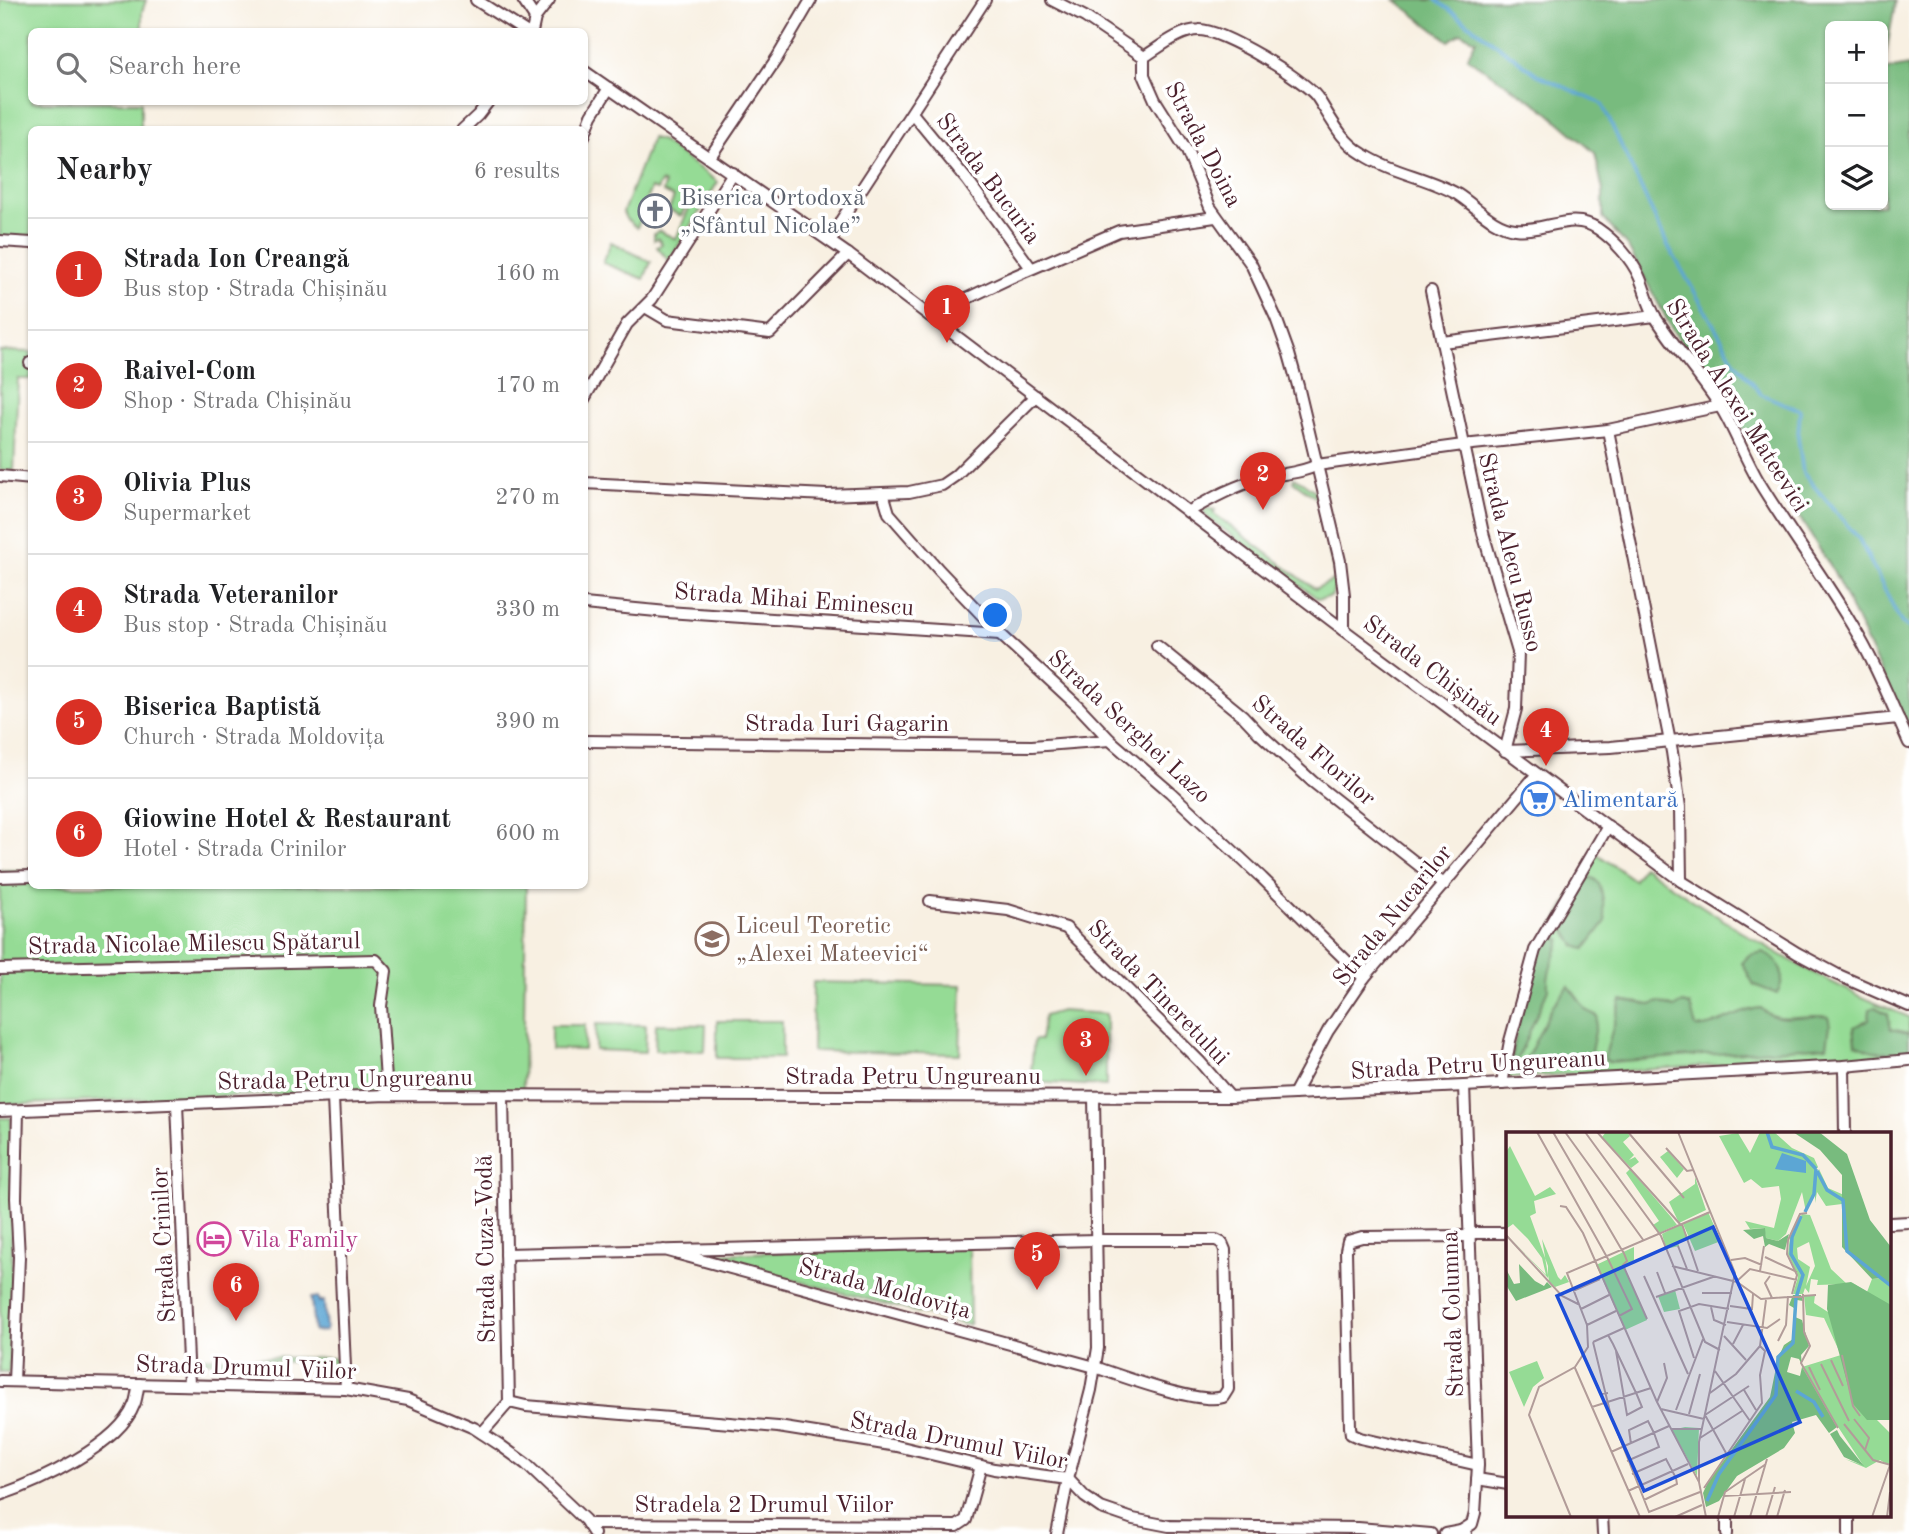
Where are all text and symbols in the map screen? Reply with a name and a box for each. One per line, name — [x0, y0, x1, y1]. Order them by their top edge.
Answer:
map controls — [1825, 21, 1888, 210]
button: + — [1825, 21, 1888, 84]
search box — [28, 28, 588, 105]
icon: search — [52, 48, 90, 86]
text: Search here — [108, 54, 241, 80]
street label: Strada Doina — [1159, 78, 1245, 212]
button: − — [1825, 84, 1888, 147]
street label: Strada Bucuria — [931, 109, 1044, 249]
button: layers — [1825, 147, 1888, 210]
text: Nearby — [56, 156, 153, 186]
text: 6 results — [474, 160, 560, 183]
place label: Biserica Ortodoxă „Sfântul Nicolae” — [680, 187, 865, 239]
church icon: Biserica Ortodoxă „Sfântul Nicolae” — [636, 192, 674, 230]
text: Strada Ion Creangă — [123, 247, 350, 273]
text: 1 — [72, 262, 86, 285]
text: 160 m — [495, 262, 560, 285]
text: Bus stop · Strada Chișinău — [123, 278, 388, 301]
pin: 1 — [924, 285, 970, 343]
street label: Strada Alexei Mateevici — [1661, 295, 1812, 517]
text: Raivel-Com — [123, 359, 256, 385]
text: 2 — [72, 374, 86, 397]
text: 170 m — [495, 374, 560, 397]
text: Shop · Strada Chișinău — [123, 390, 352, 413]
street label: Strada Alecu Russo — [1473, 450, 1545, 655]
pin: 2 — [1240, 452, 1286, 510]
text: Olivia Plus — [123, 471, 251, 497]
text: 3 — [72, 486, 86, 509]
text: 270 m — [495, 486, 560, 509]
text: Supermarket — [123, 502, 251, 525]
street label: Strada Mihai Eminescu — [673, 581, 915, 621]
text: Strada Veteranilor — [123, 583, 338, 609]
text: 4 — [72, 598, 86, 621]
text: 330 m — [495, 598, 560, 621]
your location — [978, 598, 1012, 632]
street label: Strada Chișinău — [1358, 612, 1506, 731]
text: Bus stop · Strada Chișinău — [123, 614, 388, 637]
street label: Strada Serghei Lazo — [1043, 646, 1215, 809]
street label: Strada Florilor — [1246, 692, 1379, 812]
text: Biserica Baptistă — [123, 695, 321, 721]
pin: 4 — [1523, 708, 1569, 766]
text: 5 — [72, 710, 86, 733]
text: 390 m — [495, 710, 560, 733]
street label: Strada Iuri Gagarin — [745, 713, 949, 737]
text: Church · Strada Moldovița — [123, 726, 385, 749]
supermarket icon: Alimentară — [1519, 780, 1557, 818]
place label: Alimentară — [1562, 789, 1678, 813]
text: Giowine Hotel & Restaurant — [123, 807, 451, 833]
text: 6 — [72, 822, 86, 845]
text: 600 m — [495, 822, 560, 845]
text: Hotel · Strada Crinilor — [123, 838, 346, 861]
street label: Strada Nucarilor — [1329, 841, 1458, 992]
place label: Liceul Teoretic „Alexei Mateevici“ — [736, 915, 929, 967]
street label: Strada Tineretului — [1082, 916, 1233, 1071]
school or university icon: Liceul Teoretic „Alexei Mateevici“ — [693, 920, 731, 958]
street label: Strada Nicolae Milescu Spătarul — [28, 930, 361, 960]
pin: 3 — [1063, 1018, 1109, 1076]
street label: Strada Petru Ungureanu — [1350, 1047, 1607, 1085]
street label: Strada Petru Ungureanu — [785, 1066, 1041, 1090]
street label: Strada Petru Ungureanu — [217, 1067, 473, 1095]
inset map — [1506, 1132, 1892, 1516]
street label: Strada Cuza-Vodă — [473, 1154, 501, 1344]
street label: Strada Crinilor — [149, 1166, 181, 1323]
hotel icon: Vila Family — [195, 1220, 233, 1258]
place label: Vila Family — [238, 1229, 359, 1253]
street label: Strada Columna — [1439, 1230, 1469, 1398]
pin: 5 — [1014, 1232, 1060, 1290]
street label: Strada Moldovița — [796, 1255, 973, 1325]
pin: 6 — [213, 1263, 259, 1321]
street label: Strada Drumul Viilor — [135, 1353, 357, 1385]
street label: Strada Drumul Viilor — [848, 1409, 1070, 1475]
street label: Stradela 2 Drumul Viilor — [634, 1494, 894, 1518]

